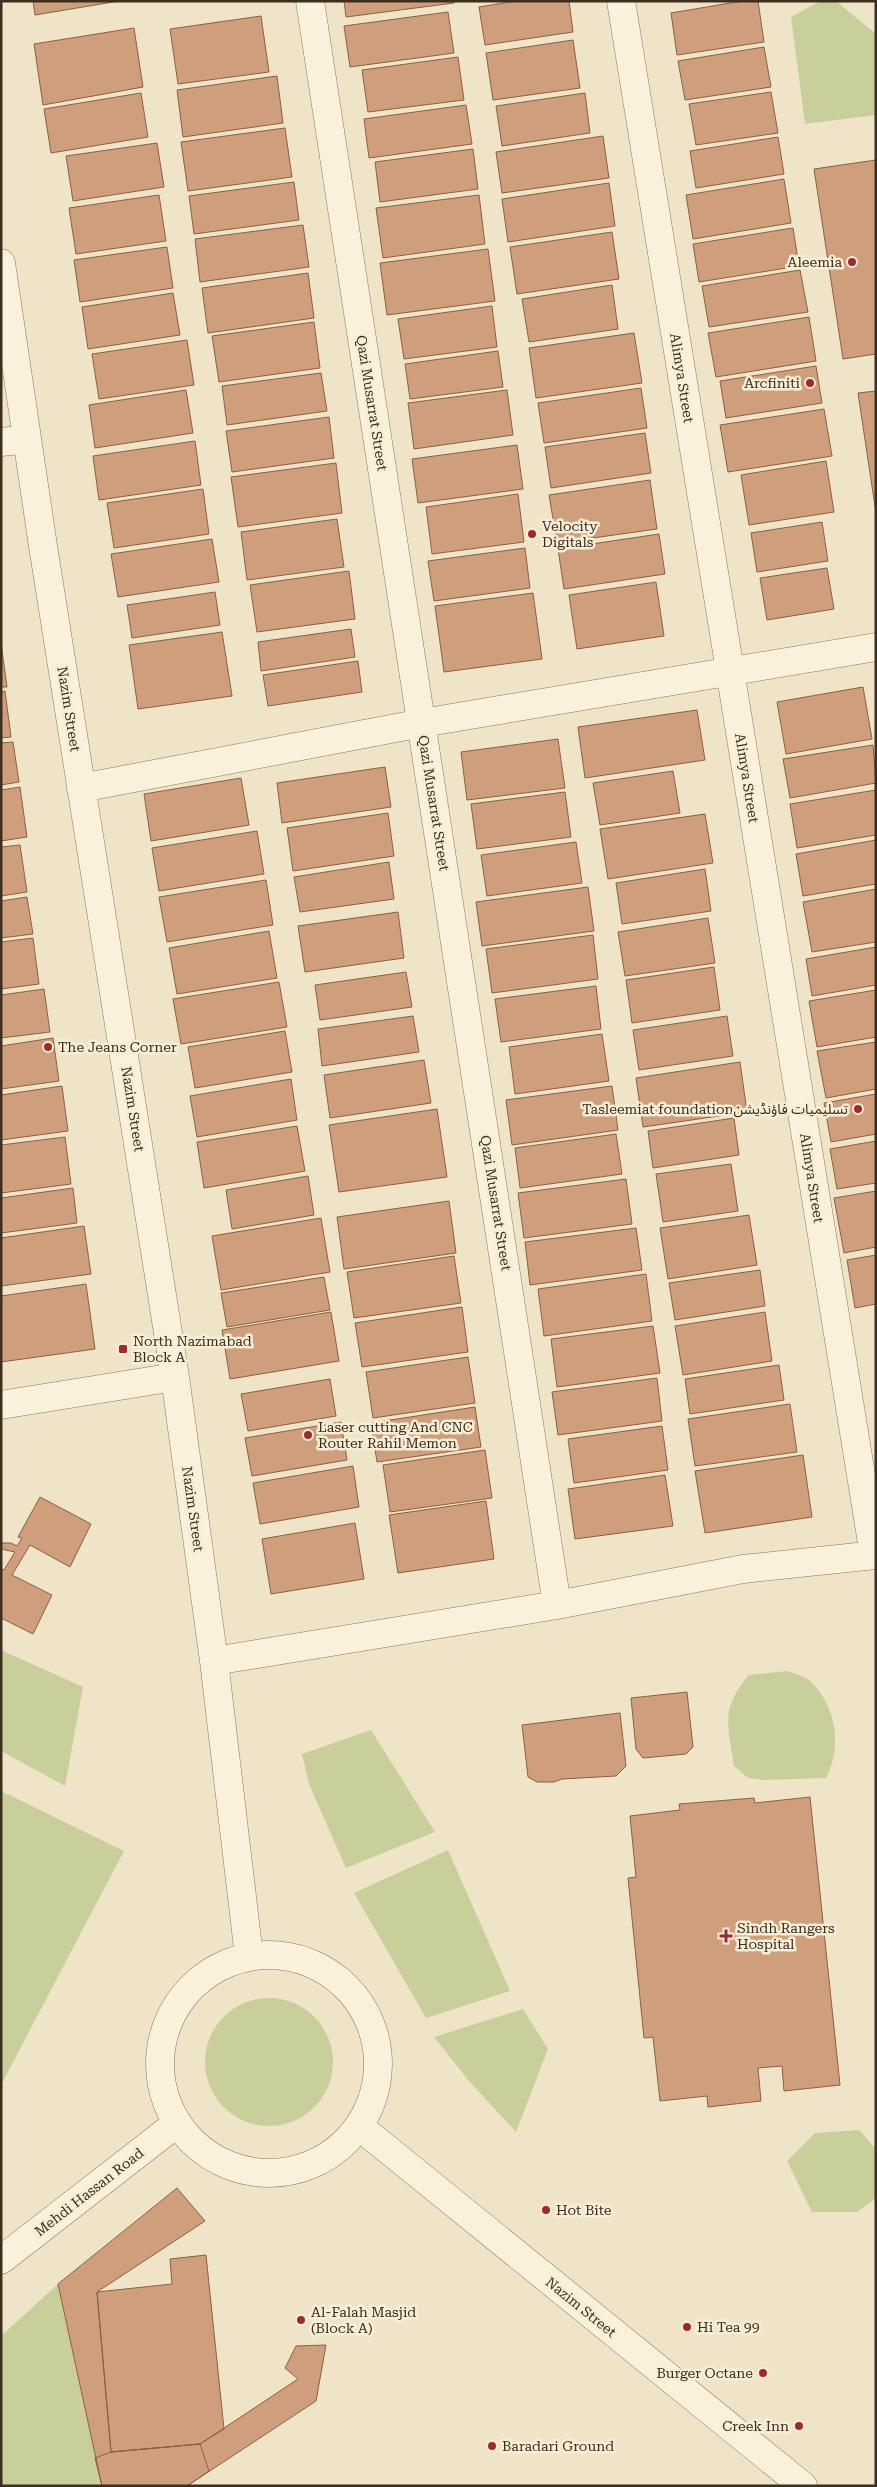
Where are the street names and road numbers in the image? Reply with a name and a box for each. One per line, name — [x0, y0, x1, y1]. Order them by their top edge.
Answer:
street label: Alimya Street — [667, 332, 697, 424]
street label: Qazi Musarrat Street — [353, 334, 391, 472]
street label: Nazim Street — [54, 665, 84, 753]
street label: Alimya Street — [732, 732, 762, 824]
street label: Qazi Musarrat Street — [415, 734, 453, 872]
street label: Nazim Street — [118, 1065, 148, 1153]
street label: Alimya Street — [797, 1132, 827, 1224]
street label: Qazi Musarrat Street — [477, 1134, 515, 1272]
street label: Nazim Street — [179, 1465, 207, 1553]
street label: Mehdi Hassan Road — [31, 2145, 147, 2239]
street label: Nazim Street — [543, 2274, 619, 2340]

